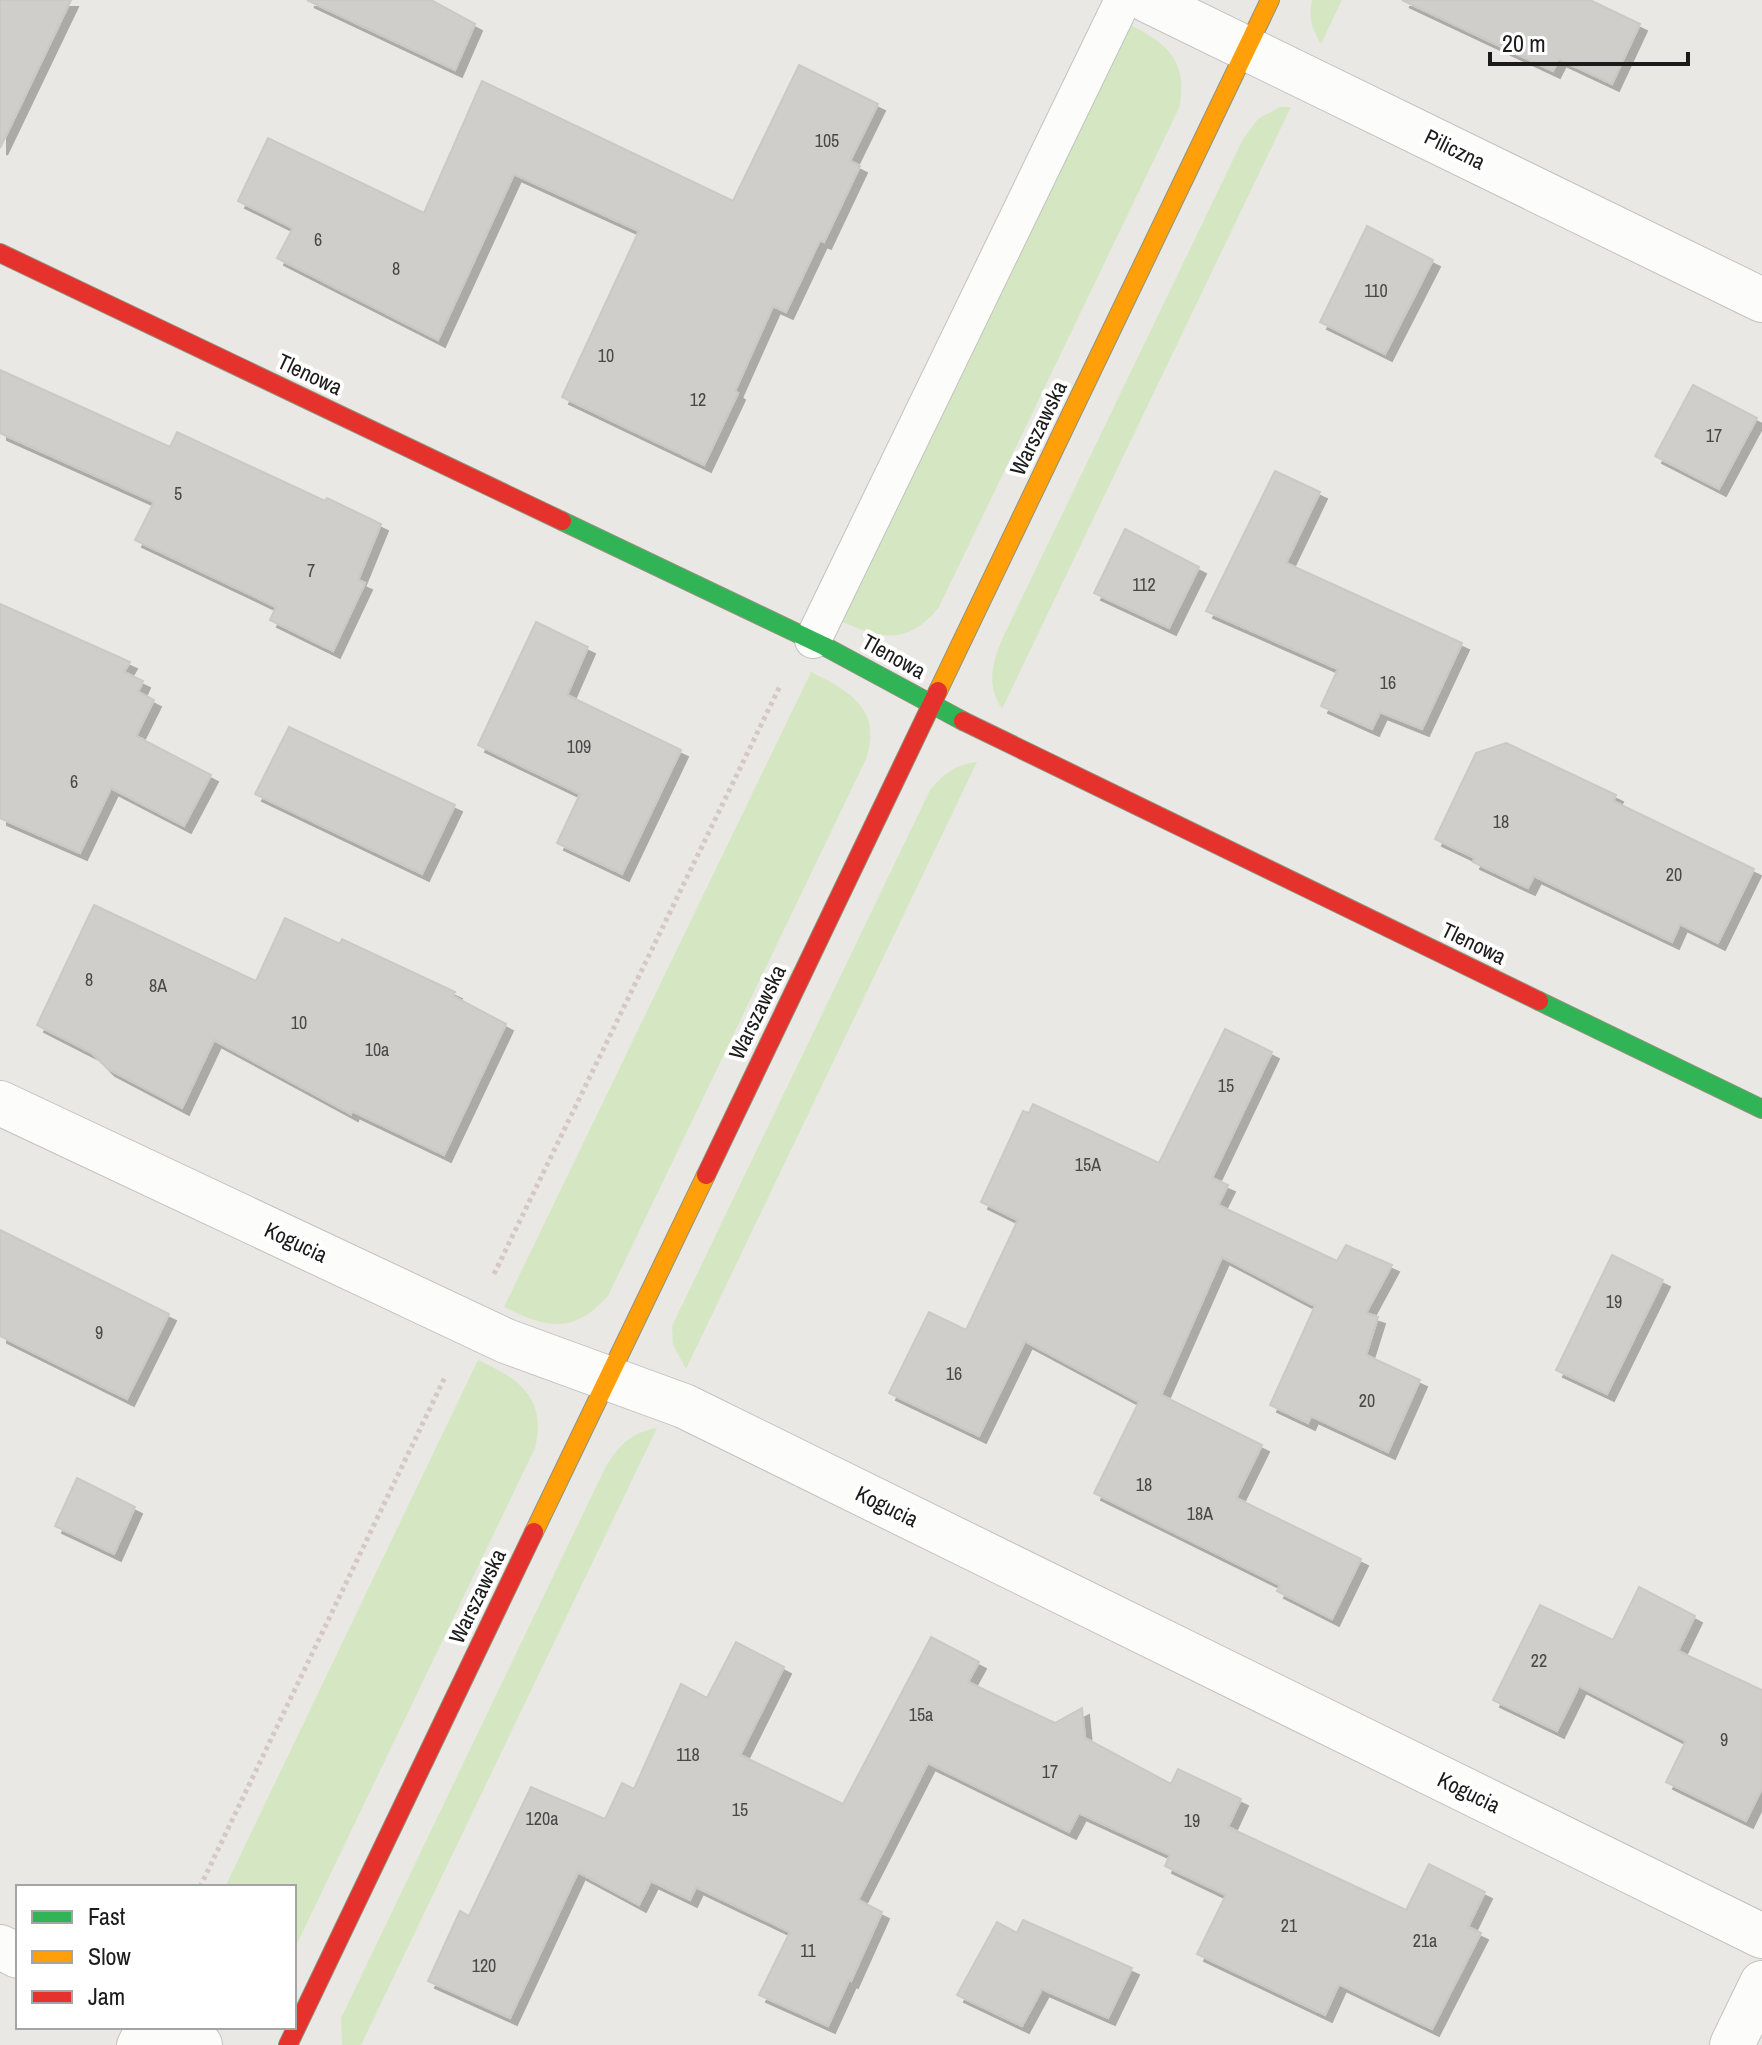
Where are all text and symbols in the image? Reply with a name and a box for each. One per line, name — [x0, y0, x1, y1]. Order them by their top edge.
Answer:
scale bar — [1490, 16, 1688, 66]
text: 20 m — [1502, 27, 1546, 59]
street label: Piliczna — [1420, 121, 1490, 177]
house number: 105 — [815, 128, 839, 153]
house number: 6 — [314, 227, 322, 252]
house number: 8 — [392, 256, 400, 281]
house number: 110 — [1364, 278, 1388, 303]
house number: 10 — [598, 343, 614, 368]
street label: Tlenowa — [273, 346, 347, 402]
street label: Warszawska — [1002, 376, 1074, 480]
house number: 12 — [690, 387, 706, 412]
house number: 17 — [1706, 423, 1722, 448]
house number: 5 — [174, 481, 182, 506]
house number: 7 — [307, 558, 315, 583]
house number: 112 — [1132, 572, 1156, 597]
street label: Tlenowa — [857, 626, 931, 686]
house number: 16 — [1380, 670, 1396, 695]
house number: 109 — [567, 734, 591, 759]
house number: 6 — [70, 769, 78, 794]
house number: 18 — [1493, 809, 1509, 834]
house number: 20 — [1666, 862, 1682, 887]
street label: Tlenowa — [1437, 915, 1511, 971]
street label: Warszawska — [721, 960, 793, 1064]
house number: 8 — [85, 967, 93, 992]
house number: 8A — [149, 973, 167, 998]
house number: 10 — [291, 1010, 307, 1035]
house number: 10a — [365, 1037, 389, 1062]
house number: 15 — [1218, 1073, 1234, 1098]
house number: 15A — [1075, 1152, 1101, 1177]
street label: Kogucia — [260, 1214, 332, 1270]
house number: 19 — [1606, 1289, 1622, 1314]
house number: 9 — [95, 1320, 103, 1345]
house number: 16 — [946, 1361, 962, 1386]
house number: 20 — [1359, 1388, 1375, 1413]
house number: 18 — [1136, 1472, 1152, 1497]
street label: Kogucia — [851, 1478, 923, 1534]
house number: 18A — [1187, 1501, 1213, 1526]
street label: Warszawska — [441, 1544, 513, 1648]
house number: 22 — [1531, 1648, 1547, 1673]
house number: 15a — [909, 1702, 933, 1727]
house number: 9 — [1720, 1727, 1728, 1752]
house number: 118 — [676, 1742, 700, 1767]
house number: 17 — [1042, 1759, 1058, 1784]
street label: Kogucia — [1433, 1764, 1505, 1820]
house number: 15 — [732, 1797, 748, 1822]
house number: 120a — [526, 1806, 558, 1831]
house number: 19 — [1184, 1808, 1200, 1833]
legend — [16, 1885, 296, 2029]
text: Fast — [88, 1900, 126, 1932]
house number: 21 — [1281, 1913, 1298, 1938]
house number: 21a — [1413, 1928, 1437, 1953]
house number: 11 — [800, 1938, 816, 1963]
text: Slow — [88, 1940, 131, 1972]
house number: 120 — [472, 1953, 496, 1978]
text: Jam — [88, 1980, 125, 2012]

